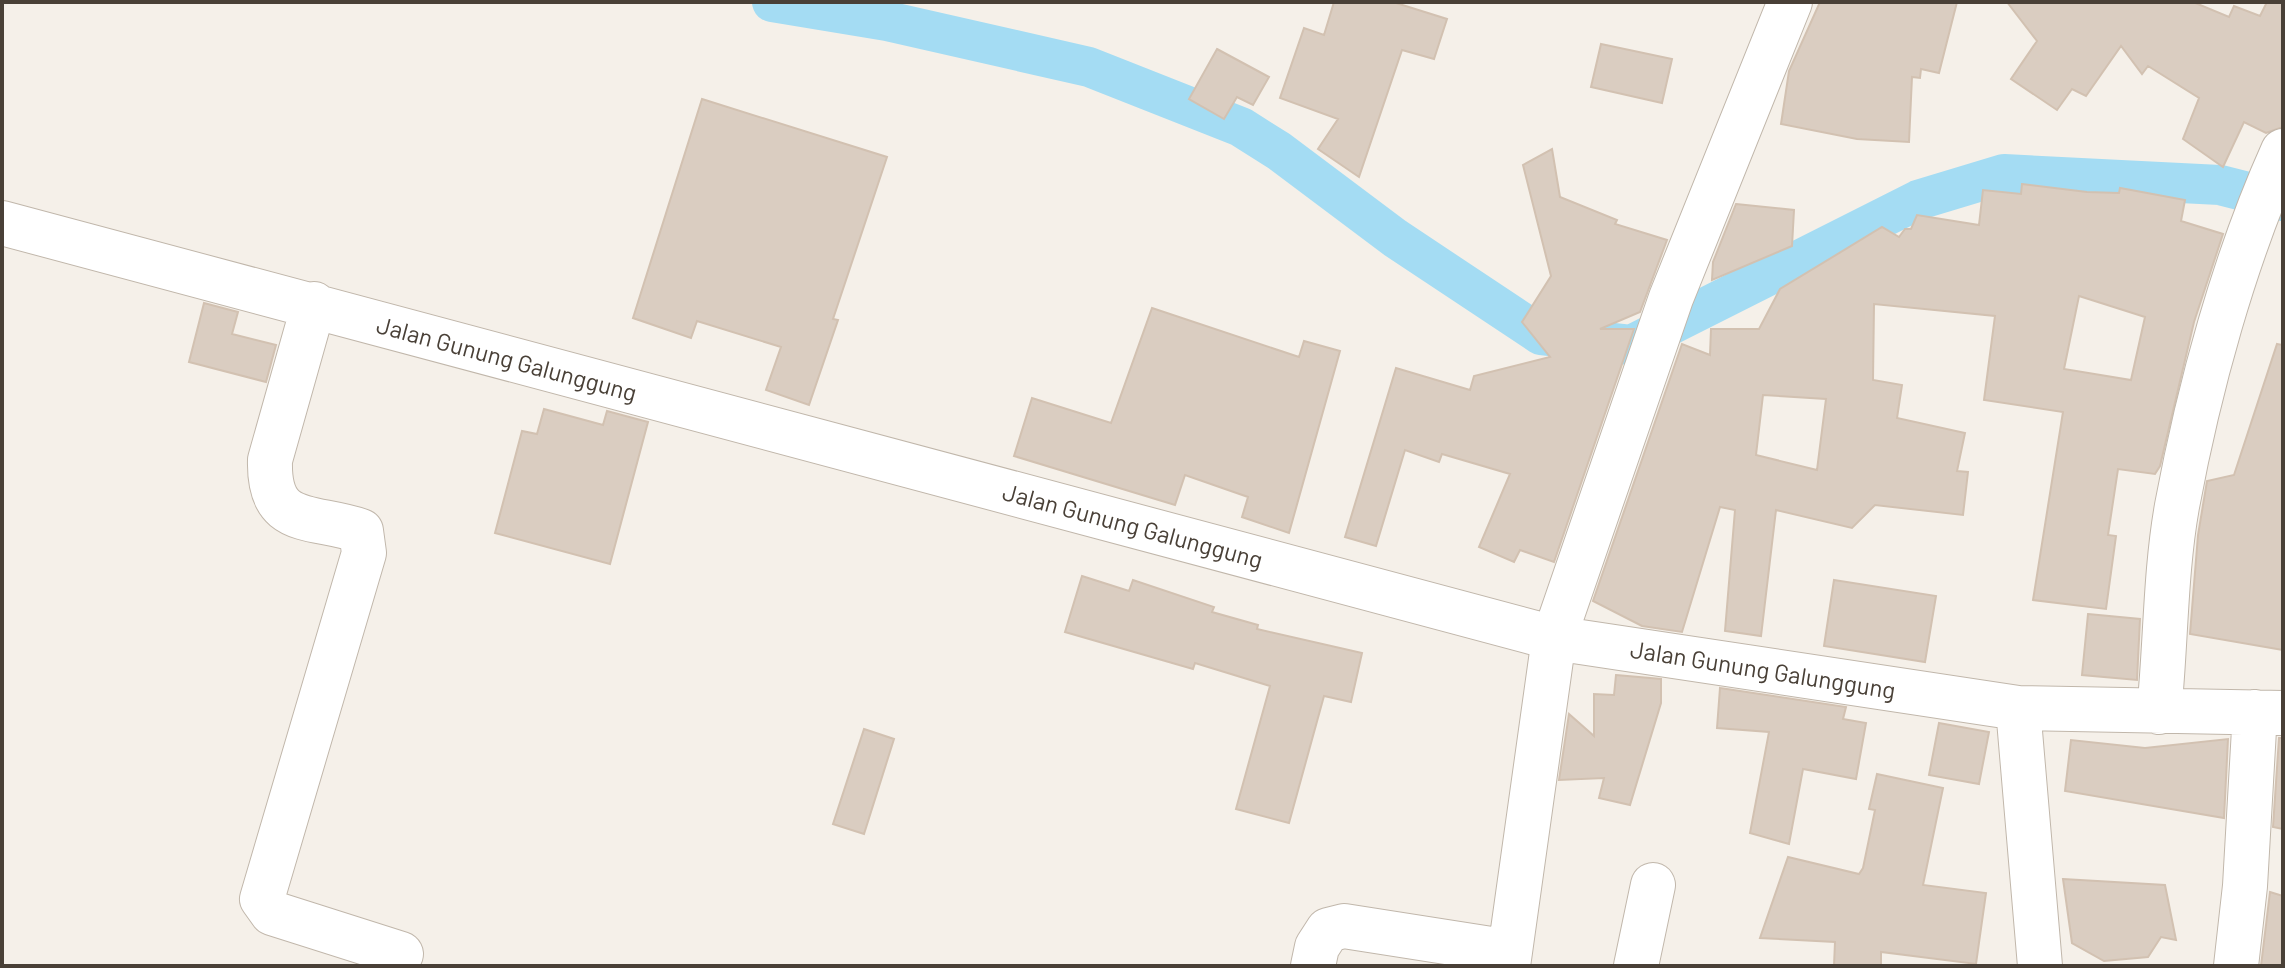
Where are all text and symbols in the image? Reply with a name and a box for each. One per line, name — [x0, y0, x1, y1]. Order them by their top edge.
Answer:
street label: Jalan Gunung Galunggung — [374, 309, 640, 407]
street label: Jalan Gunung Galunggung — [1000, 476, 1266, 574]
street label: Jalan Gunung Galunggung — [1628, 634, 1898, 704]

